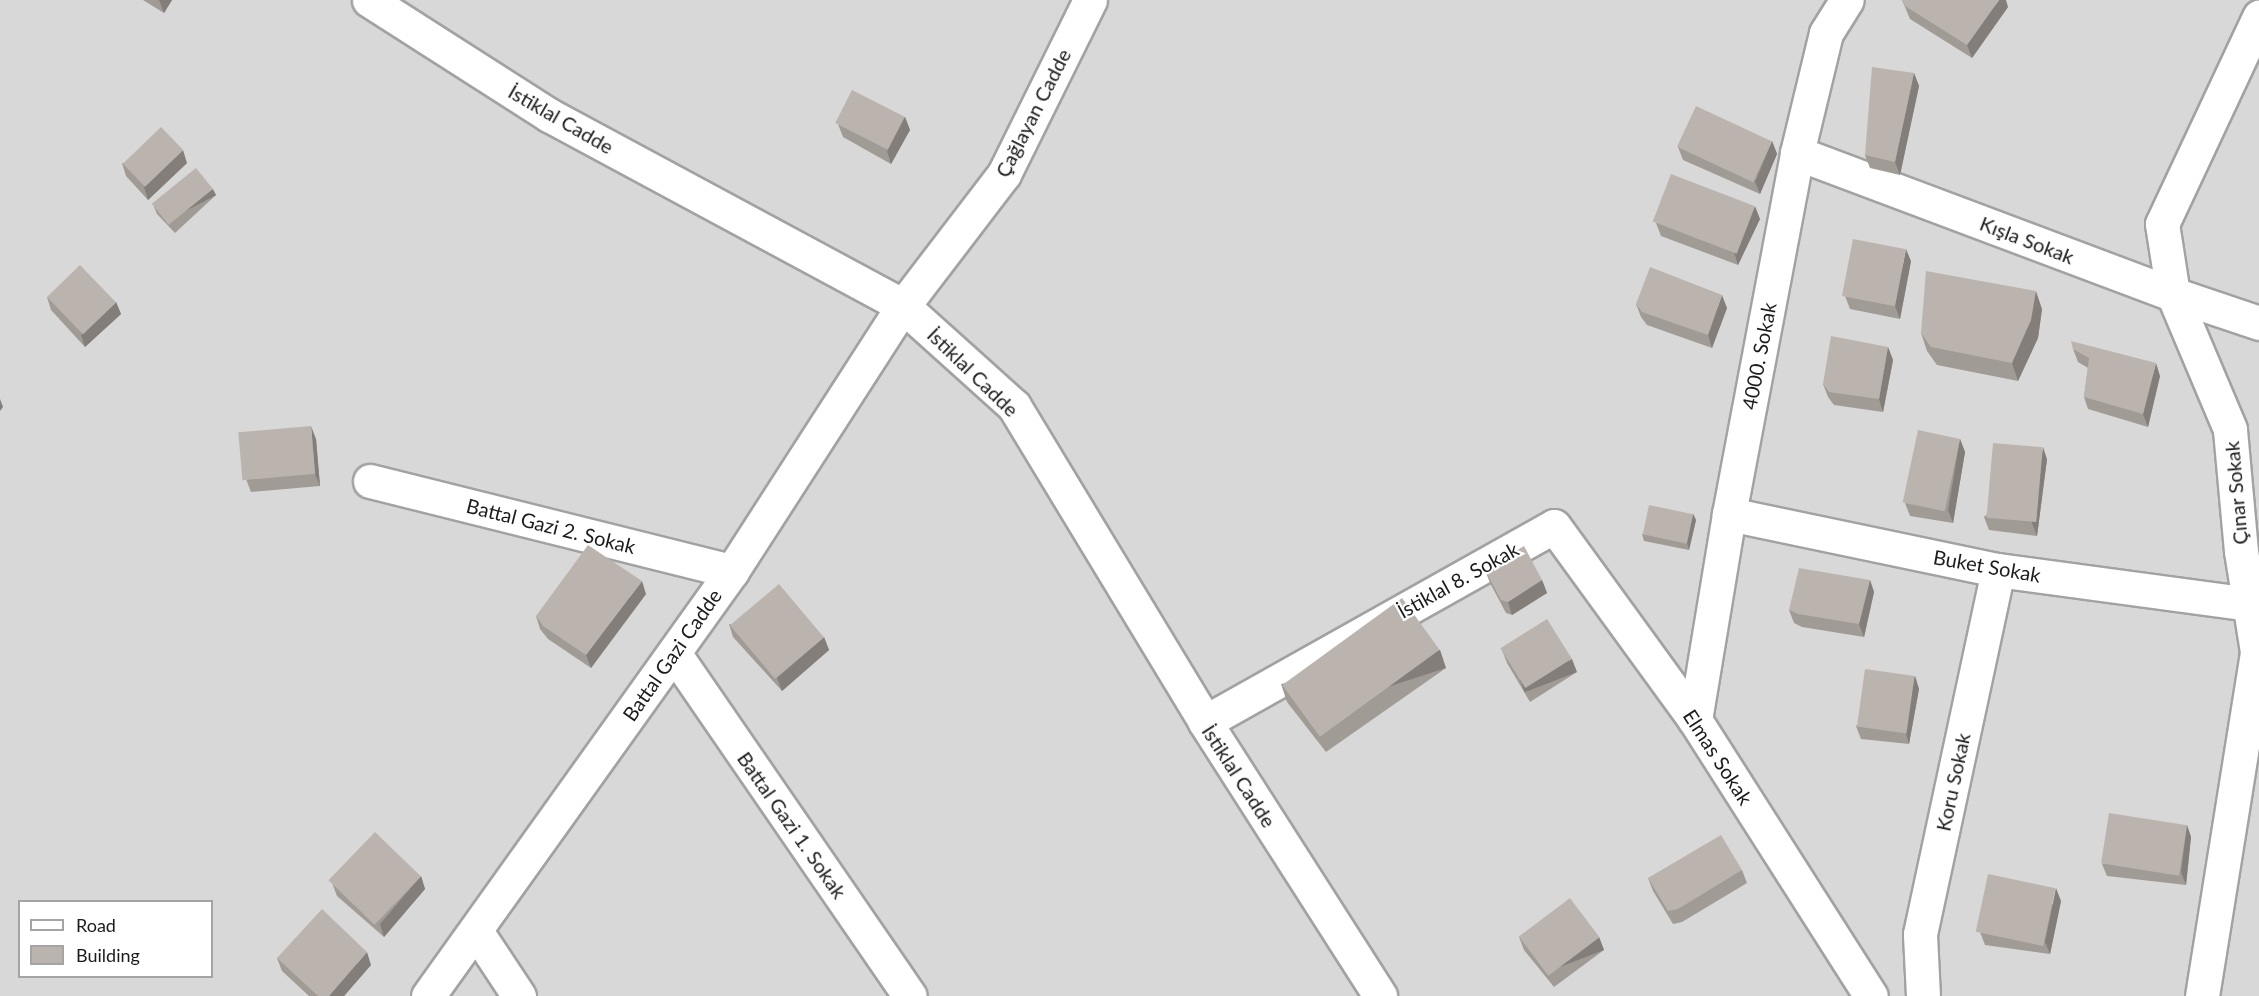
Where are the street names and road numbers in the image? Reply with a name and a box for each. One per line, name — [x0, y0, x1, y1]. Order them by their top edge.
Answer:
street label: Çağlayan Cadde — [990, 45, 1076, 181]
street label: İstiklal Cadde — [504, 79, 618, 159]
street label: Kışla Sokak — [1977, 211, 2077, 269]
street label: 4000. Sokak — [1737, 300, 1781, 412]
street label: İstiklal Cadde — [923, 323, 1023, 421]
street label: Çınar Sokak — [2220, 440, 2252, 546]
street label: Battal Gazi 2. Sokak — [464, 493, 638, 559]
street label: İstiklal 8. Sokak — [1393, 537, 1523, 623]
street label: Buket Sokak — [1931, 545, 2043, 587]
street label: Battal Gazi Cadde — [618, 584, 726, 726]
street label: Elmas Sokak — [1678, 705, 1758, 809]
street label: İstiklal Cadde — [1197, 720, 1281, 832]
street label: Koru Sokak — [1931, 731, 1975, 833]
street label: Battal Gazi 1. Sokak — [732, 747, 852, 903]

